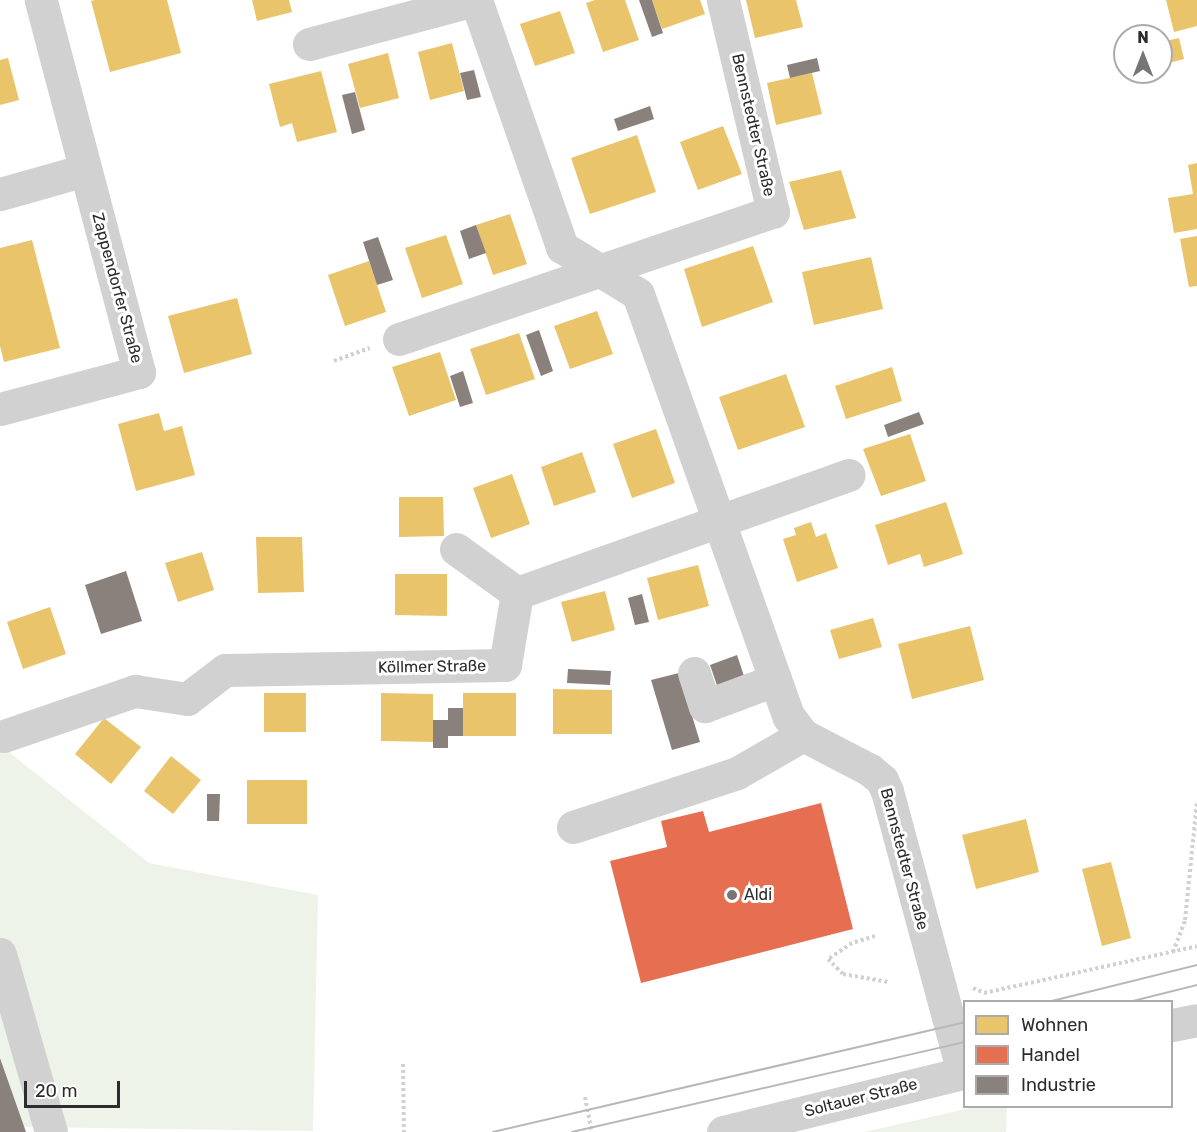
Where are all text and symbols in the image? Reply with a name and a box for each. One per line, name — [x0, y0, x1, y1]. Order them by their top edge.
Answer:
north arrow — [1113, 24, 1173, 84]
text: N — [1137, 28, 1149, 47]
street label: Bennstedter Straße — [727, 51, 779, 199]
street label: Zappendorfer Straße — [88, 211, 146, 365]
street label: Köllmer Straße — [378, 656, 486, 678]
street label: Bennstedter Straße — [876, 786, 932, 932]
place label: Aldi — [744, 885, 772, 905]
marker: Aldi — [725, 888, 739, 902]
legend — [963, 1000, 1173, 1108]
text: Wohnen — [1021, 1014, 1088, 1036]
text: Handel — [1021, 1044, 1080, 1066]
scale bar — [27, 1069, 123, 1107]
text: Industrie — [1021, 1074, 1096, 1096]
street label: Soltauer Straße — [802, 1075, 920, 1121]
text: 20 m — [35, 1080, 77, 1102]

